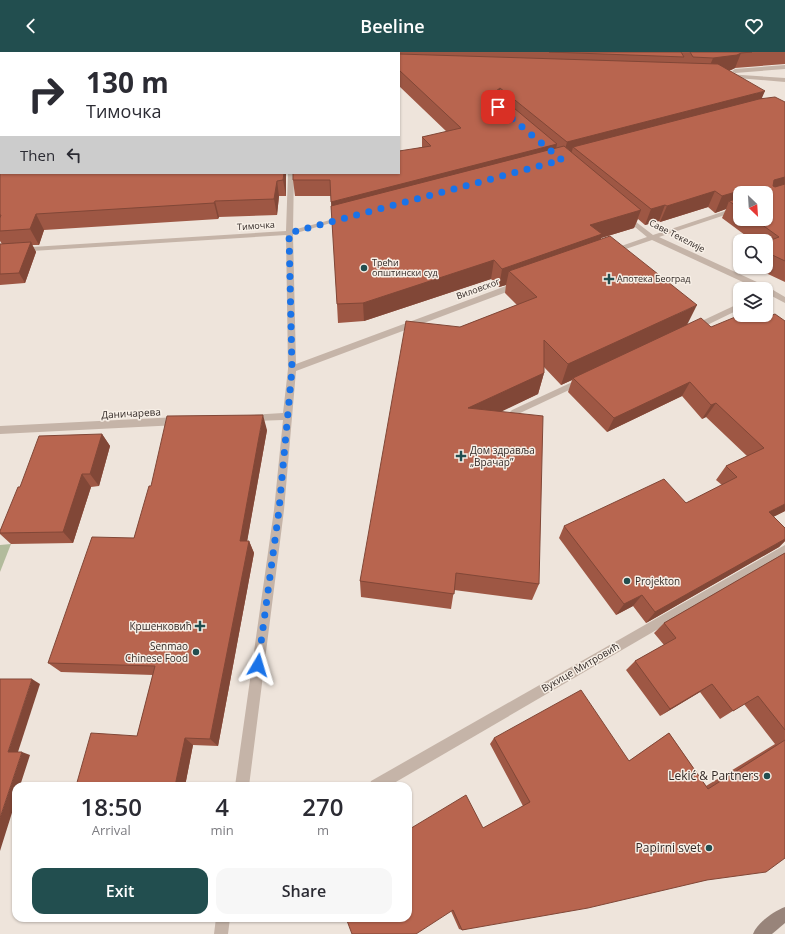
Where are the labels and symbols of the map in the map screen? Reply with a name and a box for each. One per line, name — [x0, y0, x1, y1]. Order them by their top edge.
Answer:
pin — [481, 90, 515, 124]
north arrow — [733, 186, 773, 226]
street label: Саве Текелије — [647, 216, 707, 255]
street label: Тимочка — [237, 218, 275, 233]
place label: Трећи општински суд — [372, 256, 438, 279]
marker: Трећи општински суд — [359, 263, 369, 273]
place label: Апотека Београд — [617, 272, 691, 285]
marker: Апотека Београд — [604, 274, 614, 284]
street label: Виловског — [454, 275, 502, 302]
street label: Даничарева — [101, 404, 161, 422]
place label: Дом здравља „Врачар” — [470, 443, 535, 469]
marker: Дом здравља „Врачар” — [455, 450, 467, 462]
place label: Projekton — [635, 574, 680, 588]
marker: Projekton — [622, 576, 632, 586]
place label: Кршенковић — [130, 619, 192, 633]
marker: Кршенковић — [195, 621, 205, 631]
place label: Senmao Chinese Food — [125, 639, 188, 665]
street label: Вукице Митровић — [538, 639, 622, 695]
position arrow — [237, 644, 279, 686]
marker: Senmao Chinese Food — [191, 647, 201, 657]
place label: Lekić & Partners — [668, 767, 759, 784]
marker: Lekić & Partners — [762, 771, 772, 781]
place label: Papirni svet — [636, 839, 701, 856]
marker: Papirni svet — [704, 843, 714, 853]

